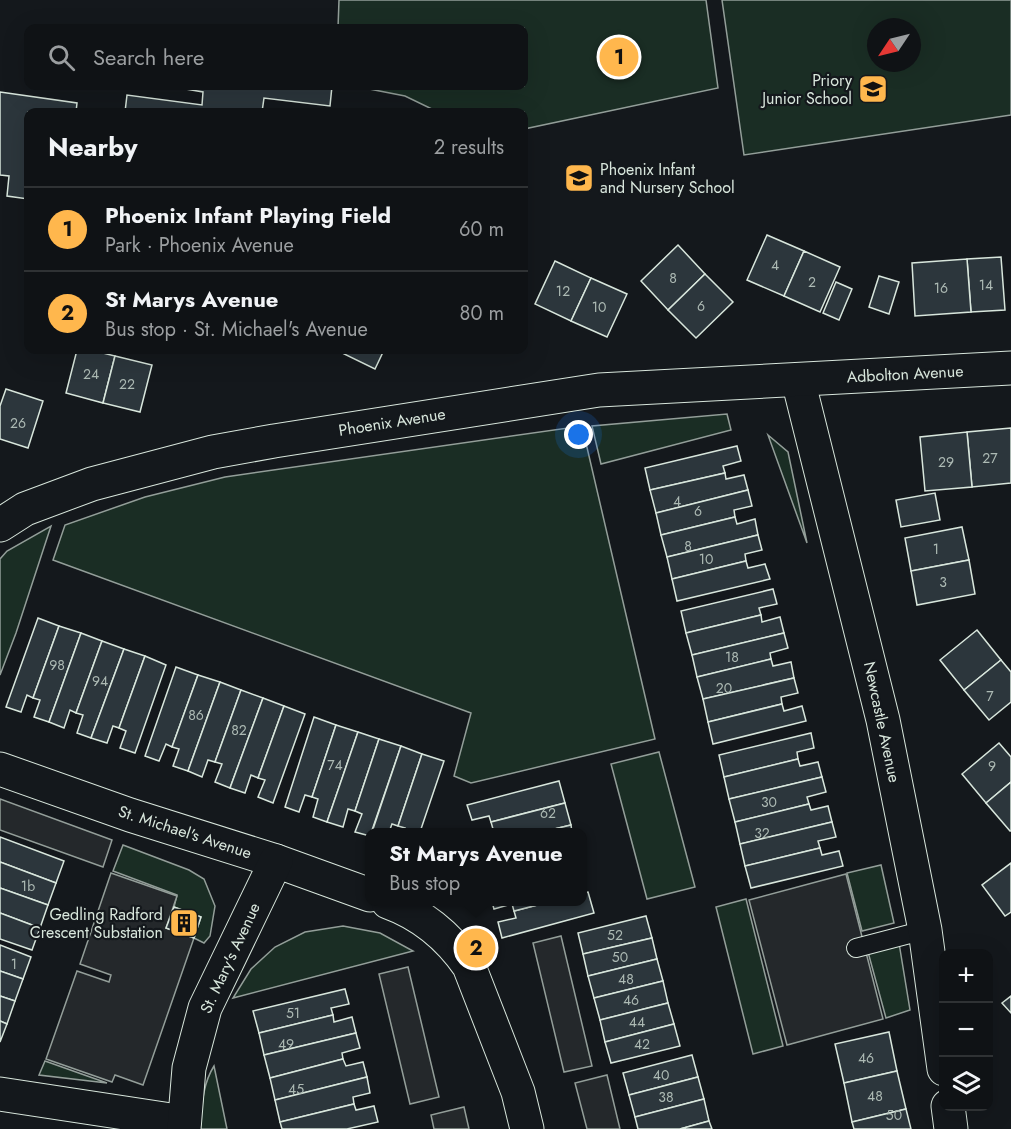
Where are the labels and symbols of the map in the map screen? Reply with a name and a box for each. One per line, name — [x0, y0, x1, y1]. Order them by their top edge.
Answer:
north arrow — [867, 18, 921, 72]
pin: 1 — [600, 34, 638, 80]
place label: Priory Junior School — [760, 69, 853, 110]
school or university icon: Priory Junior School — [857, 73, 889, 105]
place label: Phoenix Infant and Nursery School — [600, 158, 735, 199]
school or university icon: Phoenix Infant and Nursery School — [563, 162, 595, 194]
house number: 4 — [771, 255, 779, 275]
house number: 8 — [669, 268, 677, 288]
house number: 2 — [808, 272, 816, 292]
house number: 14 — [979, 275, 993, 295]
house number: 16 — [934, 278, 948, 298]
house number: 12 — [556, 281, 570, 301]
house number: 6 — [697, 296, 705, 316]
house number: 10 — [592, 297, 606, 317]
street label: Adbolton Avenue — [846, 359, 964, 389]
house number: 24 — [83, 364, 99, 384]
house number: 22 — [119, 374, 135, 394]
street label: Phoenix Avenue — [337, 402, 447, 442]
house number: 26 — [10, 413, 26, 433]
your location — [564, 420, 593, 449]
house number: 27 — [982, 448, 998, 468]
house number: 29 — [938, 452, 954, 472]
house number: 4 — [673, 491, 681, 511]
house number: 6 — [694, 501, 702, 521]
house number: 8 — [684, 536, 692, 556]
house number: 1 — [933, 539, 939, 559]
house number: 10 — [699, 549, 713, 569]
house number: 3 — [939, 572, 947, 592]
house number: 18 — [725, 647, 739, 667]
house number: 98 — [49, 655, 65, 675]
street label: Newcastle Avenue — [858, 659, 906, 785]
house number: 94 — [92, 671, 108, 691]
house number: 20 — [716, 678, 732, 698]
house number: 7 — [986, 686, 994, 706]
house number: 86 — [188, 705, 204, 725]
house number: 82 — [231, 720, 247, 740]
house number: 74 — [327, 755, 343, 775]
house number: 9 — [988, 756, 996, 776]
house number: 30 — [761, 792, 777, 812]
street label: St. Michael's Avenue — [115, 800, 255, 864]
house number: 62 — [540, 803, 556, 823]
house number: 32 — [754, 823, 770, 843]
house number: 1b — [21, 876, 35, 896]
street label: St. Mary's Avenue — [194, 899, 266, 1017]
place label: Gedling Radford Crescent Substation — [30, 903, 163, 944]
building icon: Gedling Radford Crescent Substation — [168, 907, 200, 939]
house number: 52 — [607, 925, 623, 945]
pin: 2 — [456, 926, 496, 970]
house number: 50 — [612, 947, 628, 967]
house number: 1 — [11, 954, 17, 974]
house number: 48 — [618, 969, 634, 989]
house number: 46 — [623, 990, 639, 1010]
house number: 51 — [286, 1003, 300, 1023]
house number: 44 — [629, 1012, 645, 1032]
house number: 49 — [278, 1034, 294, 1054]
house number: 42 — [634, 1034, 650, 1054]
house number: 46 — [858, 1048, 874, 1068]
house number: 40 — [653, 1065, 669, 1085]
house number: 45 — [288, 1079, 304, 1099]
house number: 48 — [867, 1086, 883, 1106]
house number: 38 — [658, 1087, 674, 1107]
house number: 50 — [886, 1105, 902, 1125]

